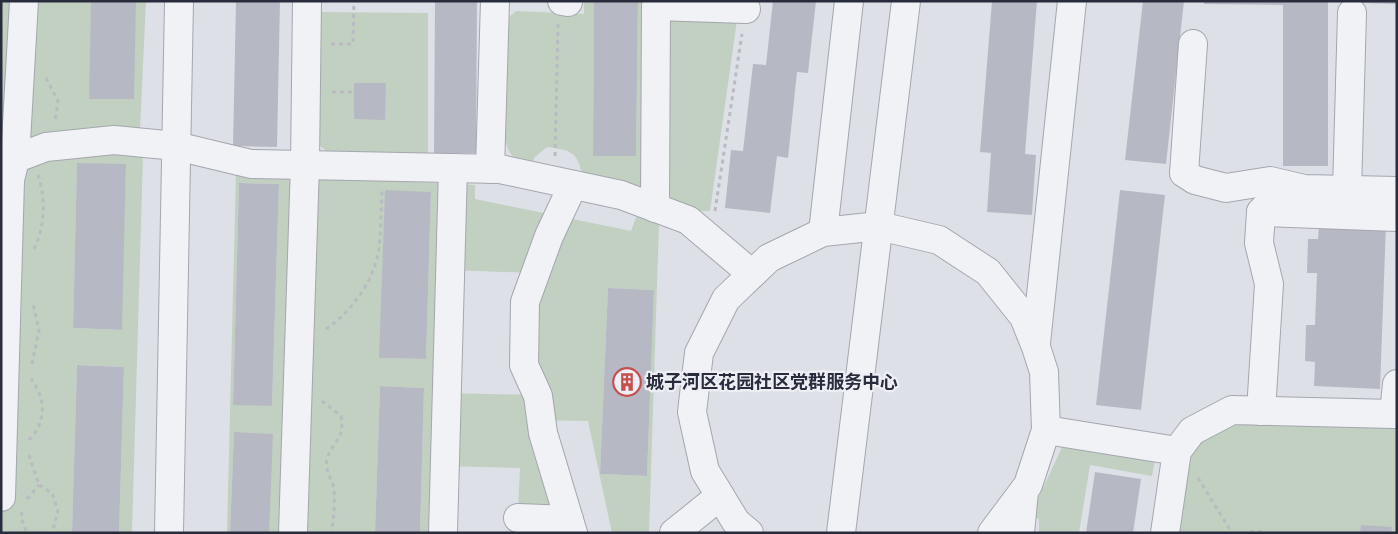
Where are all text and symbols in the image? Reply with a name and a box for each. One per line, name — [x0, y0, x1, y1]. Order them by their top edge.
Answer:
building icon: 城子河区花园社区党群服务中心 — [612, 367, 642, 397]
place label: 城子河区花园社区党群服务中心 — [646, 371, 898, 393]

